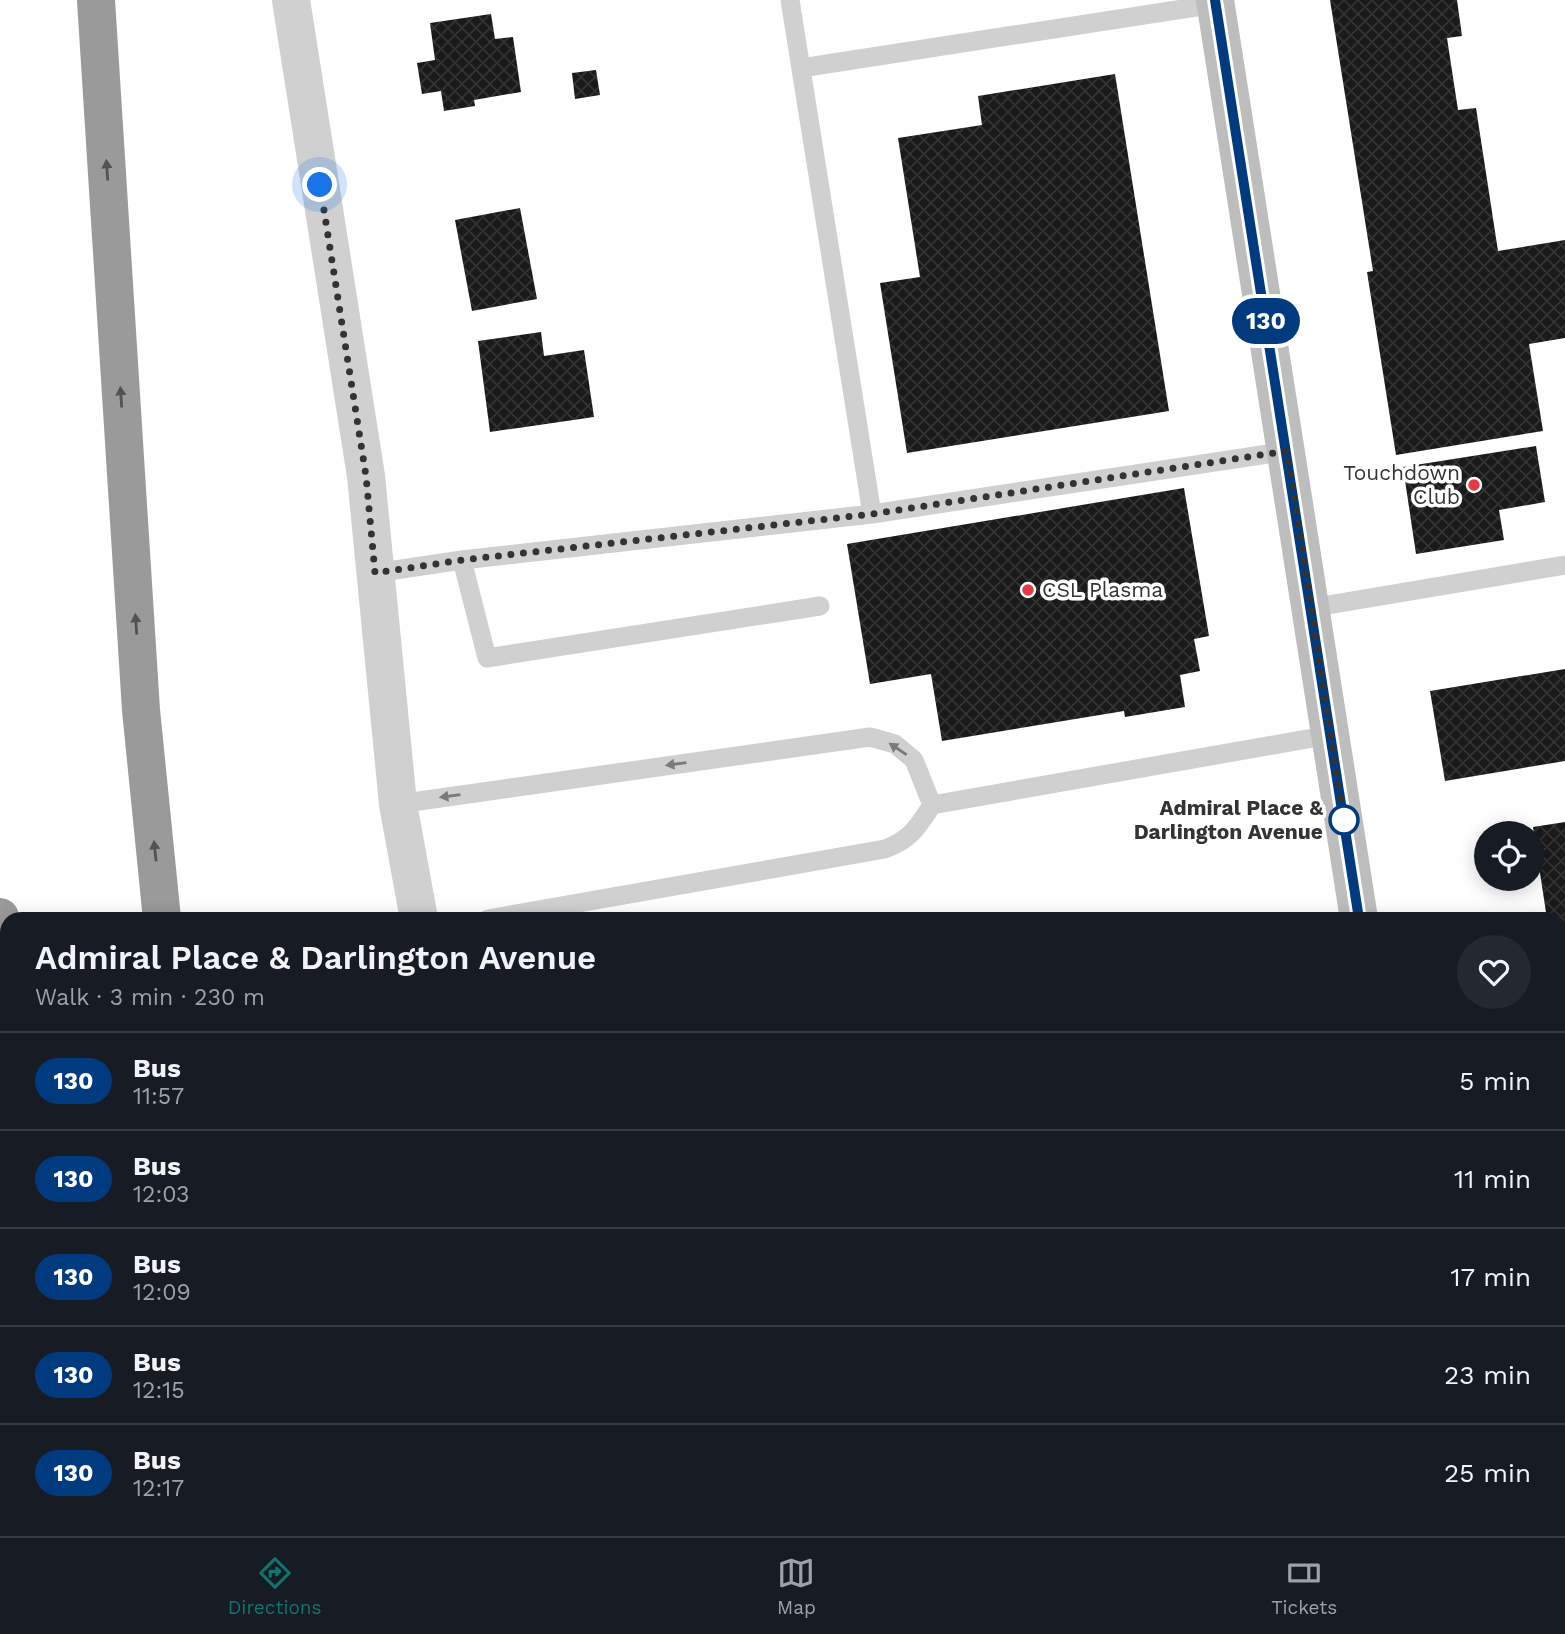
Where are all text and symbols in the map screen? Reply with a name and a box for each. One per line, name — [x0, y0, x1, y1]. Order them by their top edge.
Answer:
one-way arrow — [101, 159, 112, 181]
your location — [302, 167, 337, 202]
line badge: 130 — [1226, 298, 1306, 344]
text: 130 — [1246, 307, 1286, 335]
one-way arrow — [116, 386, 127, 408]
place label: Touchdown Club — [1343, 460, 1460, 509]
marker: Touchdown Club — [1466, 477, 1482, 493]
place label: CSL Plasma — [1042, 577, 1163, 602]
marker: CSL Plasma — [1020, 582, 1036, 598]
one-way arrow — [130, 613, 141, 635]
one-way arrow — [888, 742, 908, 755]
one-way arrow — [665, 759, 687, 770]
one-way arrow — [439, 791, 461, 802]
place label: Admiral Place & Darlington Avenue — [1134, 795, 1323, 844]
marker: Admiral Place & Darlington Avenue — [1329, 805, 1359, 835]
map controls — [1474, 821, 1544, 891]
button: locate — [1474, 821, 1544, 891]
one-way arrow — [149, 840, 160, 862]
button: heart — [1457, 935, 1531, 1009]
text: Admiral Place & Darlington Avenue — [35, 938, 596, 977]
text: Walk · 3 min · 230 m — [35, 984, 265, 1011]
text: Bus — [133, 1053, 181, 1083]
text: 5 min — [1459, 1066, 1531, 1096]
text: 130 — [53, 1067, 94, 1095]
text: 11:57 — [133, 1083, 184, 1110]
text: Bus — [133, 1151, 181, 1181]
text: 11 min — [1454, 1164, 1531, 1194]
text: 130 — [53, 1165, 94, 1193]
text: 12:03 — [133, 1181, 189, 1208]
text: Bus — [133, 1249, 181, 1279]
text: 17 min — [1450, 1262, 1531, 1292]
text: 130 — [53, 1263, 94, 1291]
text: 12:09 — [133, 1279, 191, 1306]
text: Bus — [133, 1347, 181, 1377]
text: 23 min — [1444, 1360, 1531, 1390]
text: 130 — [53, 1361, 94, 1389]
text: 12:15 — [133, 1377, 185, 1404]
text: Bus — [133, 1445, 181, 1475]
text: 25 min — [1444, 1458, 1531, 1488]
text: 130 — [53, 1459, 94, 1487]
text: 12:17 — [133, 1475, 184, 1502]
tab: Directions — [228, 1554, 322, 1619]
tab: Map — [777, 1554, 816, 1619]
tab: Tickets — [1271, 1554, 1337, 1619]

